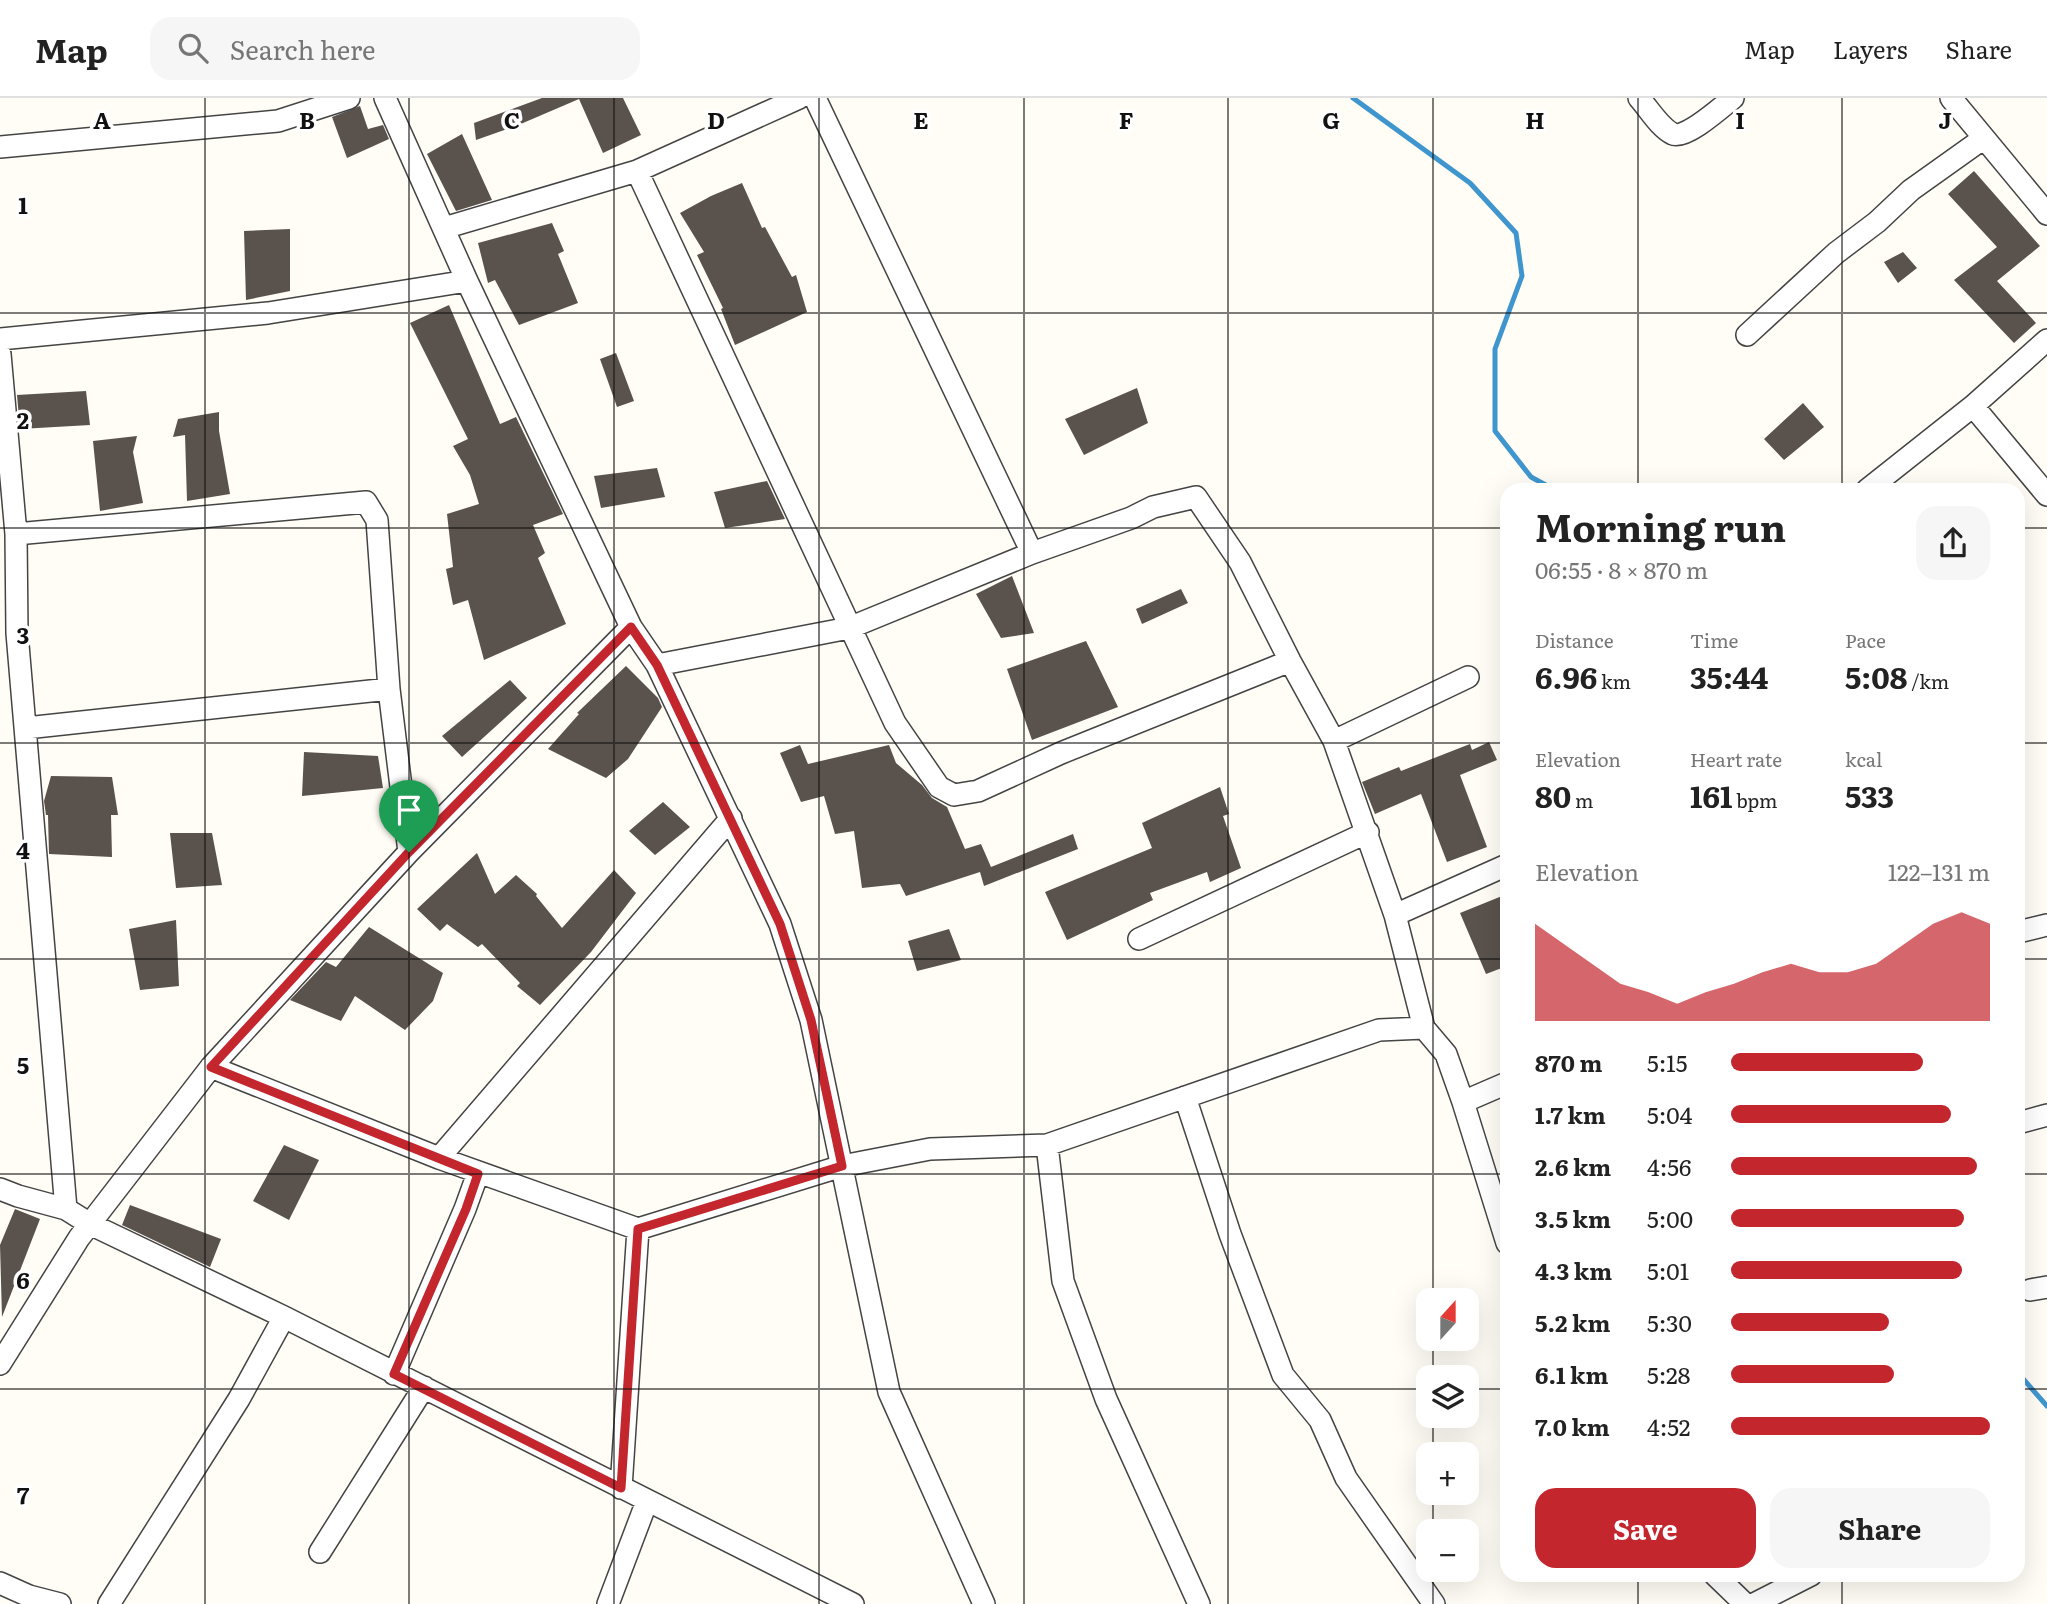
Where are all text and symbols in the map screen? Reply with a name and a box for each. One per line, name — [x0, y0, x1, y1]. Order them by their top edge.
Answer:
search box — [150, 17, 640, 80]
text: Map — [35, 24, 108, 73]
icon: search — [174, 29, 212, 67]
text: Search here — [230, 29, 376, 68]
text: Map — [1744, 31, 1795, 66]
text: Layers — [1833, 31, 1907, 66]
text: Share — [1945, 31, 2012, 66]
text: A — [93, 102, 111, 136]
text: B — [299, 102, 315, 136]
text: C — [504, 102, 520, 136]
text: D — [707, 102, 725, 136]
text: E — [913, 102, 929, 136]
text: F — [1119, 102, 1134, 136]
text: G — [1322, 102, 1340, 136]
text: H — [1525, 102, 1545, 136]
text: I — [1735, 102, 1745, 136]
text: J — [1938, 102, 1952, 136]
text: 1 — [18, 187, 28, 221]
text: 2 — [17, 402, 29, 436]
text: Morning run — [1535, 497, 1786, 554]
button: share — [1916, 506, 1990, 580]
text: 06:55 · 8 × 870 m — [1535, 552, 1708, 586]
text: 3 — [17, 617, 29, 651]
text: Distance — [1535, 626, 1614, 654]
text: Time — [1690, 626, 1738, 654]
text: Pace — [1845, 626, 1886, 654]
text: 6.96 — [1535, 654, 1597, 698]
text: 35:44 — [1690, 654, 1768, 698]
text: 5:08 — [1845, 654, 1907, 698]
text: km — [1597, 667, 1631, 695]
text: /km — [1907, 667, 1949, 695]
text: Elevation — [1535, 745, 1621, 773]
text: Heart rate — [1690, 745, 1782, 773]
text: kcal — [1845, 745, 1882, 773]
text: 80 — [1535, 773, 1571, 817]
text: 161 — [1690, 773, 1732, 817]
text: 533 — [1845, 773, 1894, 817]
pin — [379, 780, 439, 852]
text: m — [1571, 786, 1593, 814]
text: bpm — [1732, 786, 1777, 814]
icon: arrive — [390, 791, 428, 829]
text: 4 — [16, 832, 30, 866]
text: Elevation — [1535, 854, 1639, 888]
text: 122–131 m — [1888, 854, 1990, 888]
text: 870 m — [1535, 1045, 1602, 1079]
text: 5:15 — [1647, 1045, 1687, 1079]
text: 5 — [17, 1047, 29, 1081]
text: 1.7 km — [1535, 1097, 1606, 1131]
text: 5:04 — [1647, 1097, 1692, 1131]
text: 2.6 km — [1535, 1149, 1611, 1183]
text: 4:56 — [1647, 1149, 1691, 1183]
text: 3.5 km — [1535, 1201, 1611, 1235]
text: 5:00 — [1647, 1201, 1693, 1235]
text: 4.3 km — [1535, 1253, 1612, 1287]
text: 5:01 — [1647, 1253, 1689, 1287]
text: 6 — [16, 1262, 30, 1296]
north arrow — [1416, 1288, 1479, 1351]
map controls — [1416, 1288, 1479, 1582]
text: 5.2 km — [1535, 1305, 1610, 1339]
text: 5:30 — [1647, 1305, 1692, 1339]
text: 6.1 km — [1535, 1357, 1608, 1391]
text: 5:28 — [1647, 1357, 1690, 1391]
button: layers — [1416, 1365, 1479, 1428]
text: 7.0 km — [1535, 1409, 1610, 1443]
text: 4:52 — [1647, 1409, 1690, 1443]
button: + — [1416, 1442, 1479, 1505]
text: 7 — [17, 1477, 30, 1511]
button: Save — [1535, 1488, 1756, 1568]
button: Share — [1770, 1488, 1990, 1568]
button: − — [1416, 1519, 1479, 1582]

